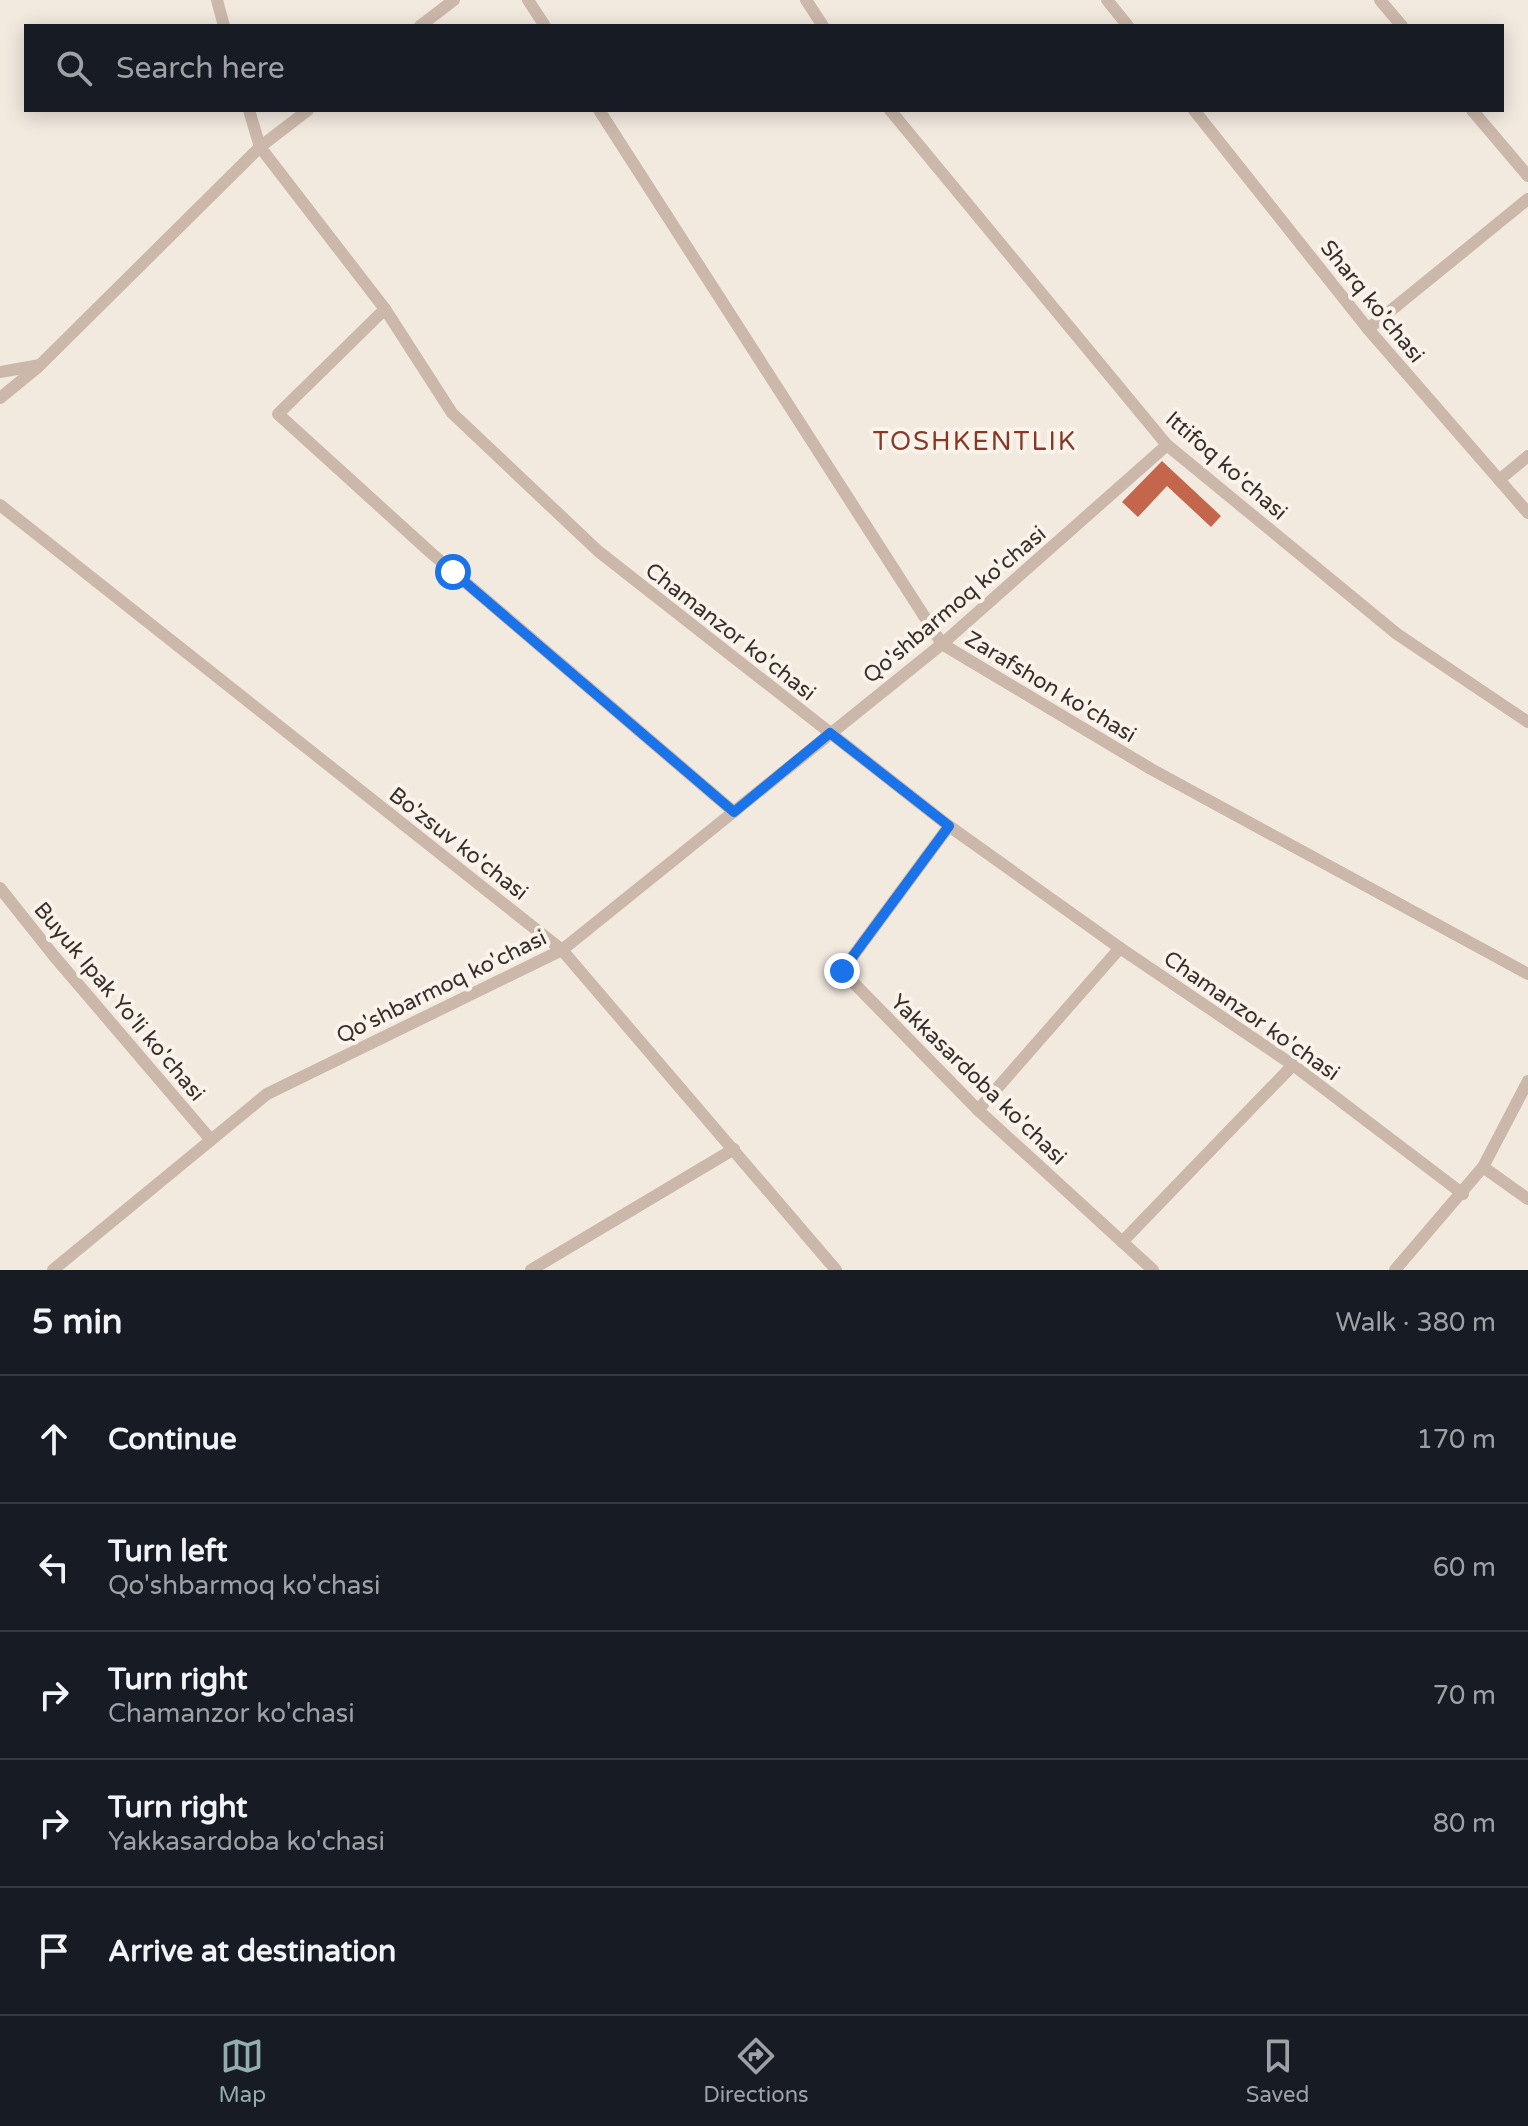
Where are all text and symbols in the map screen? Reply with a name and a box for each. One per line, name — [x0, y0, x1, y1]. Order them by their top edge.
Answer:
search box — [24, 24, 1504, 112]
icon: search — [52, 46, 96, 90]
text: Search here — [116, 50, 285, 87]
street label: Sharq ko'chasi — [1315, 235, 1430, 368]
street label: Ittifoq ko'chasi — [1160, 406, 1292, 526]
district label: TOSHKENTLIK — [873, 426, 1077, 457]
street label: Qo'shbarmoq ko'chasi — [858, 521, 1051, 689]
route start — [435, 554, 471, 590]
street label: Chamanzor ko'chasi — [640, 557, 821, 706]
street label: Zarafshon ko'chasi — [960, 625, 1141, 748]
street label: Bo'zsuv ko'chasi — [384, 782, 533, 906]
street label: Buyuk Ipak Yo'li ko'chasi — [28, 897, 210, 1106]
street label: Qo'shbarmoq ko'chasi — [332, 925, 551, 1049]
street label: Chamanzor ko'chasi — [1158, 945, 1344, 1086]
route end — [824, 953, 860, 989]
street label: Yakkasardoba ko'chasi — [885, 989, 1072, 1170]
text: 5 min — [32, 1302, 123, 1343]
text: Walk · 380 m — [1336, 1307, 1496, 1338]
icon: ahead — [32, 1417, 76, 1461]
text: Continue — [108, 1421, 237, 1458]
text: 170 m — [1416, 1424, 1496, 1455]
text: Turn left — [108, 1533, 227, 1570]
icon: left — [32, 1545, 76, 1589]
text: 60 m — [1433, 1552, 1496, 1583]
text: Qo'shbarmoq ko'chasi — [108, 1570, 380, 1601]
text: Turn right — [108, 1661, 248, 1698]
icon: right — [32, 1673, 76, 1717]
text: 70 m — [1433, 1680, 1496, 1711]
text: Chamanzor ko'chasi — [108, 1698, 355, 1729]
text: Turn right — [108, 1789, 248, 1826]
icon: right — [32, 1801, 76, 1845]
text: 80 m — [1433, 1808, 1496, 1839]
text: Yakkasardoba ko'chasi — [108, 1826, 385, 1857]
icon: arrive — [32, 1929, 76, 1973]
text: Arrive at destination — [108, 1933, 396, 1970]
tab: Map — [219, 2034, 266, 2108]
tab: Directions — [703, 2034, 809, 2108]
tab: Saved — [1246, 2034, 1309, 2108]

